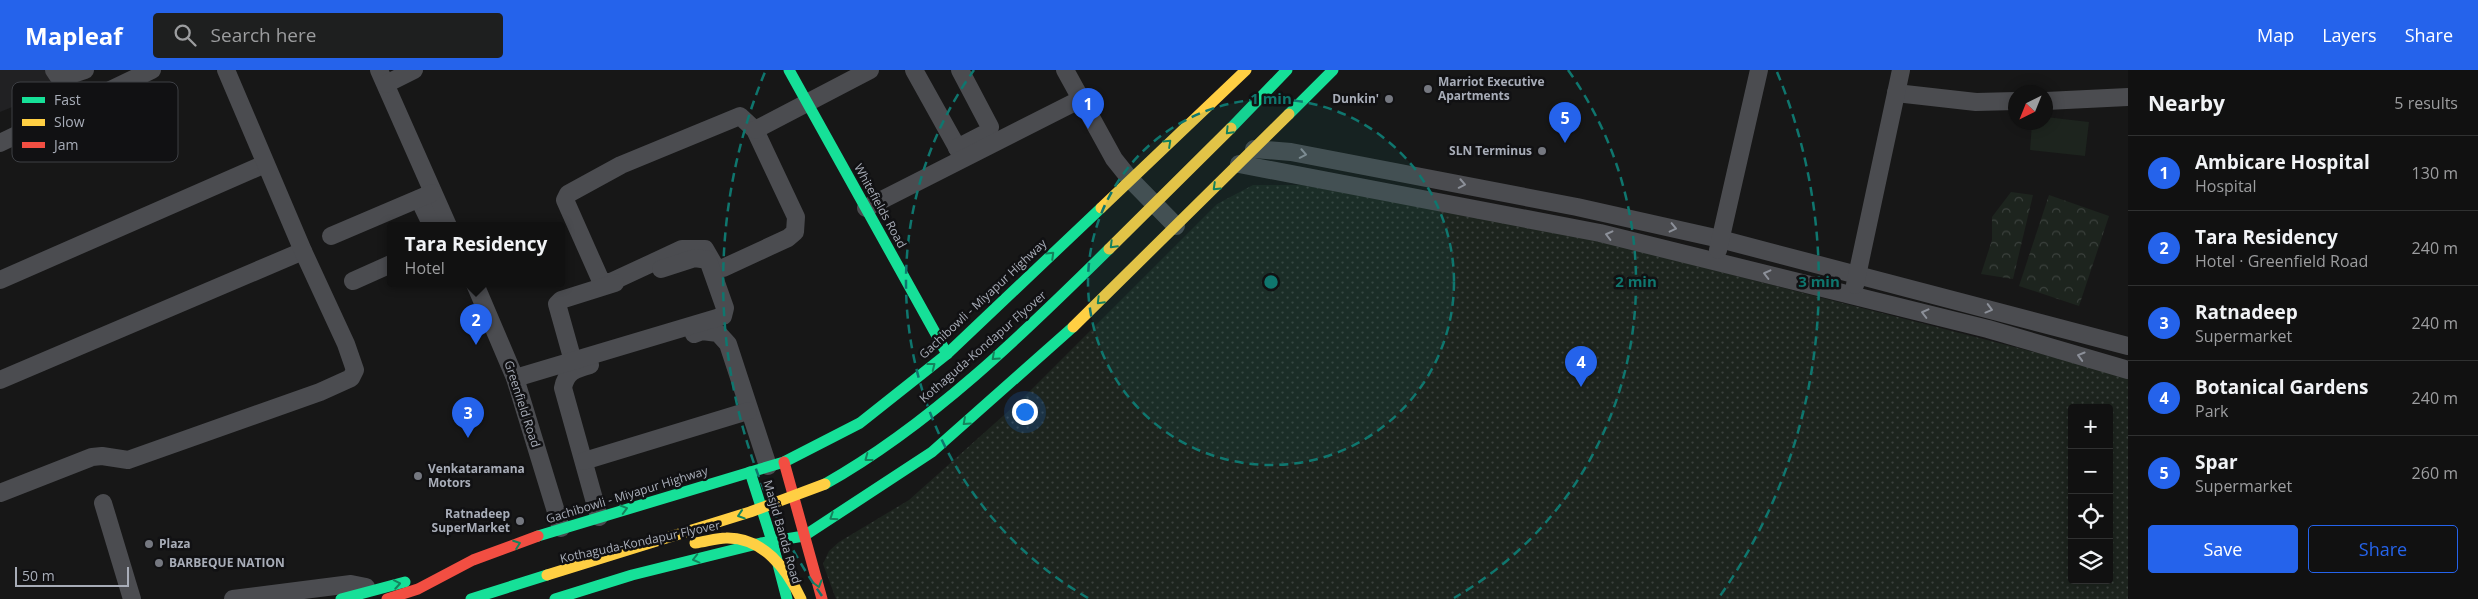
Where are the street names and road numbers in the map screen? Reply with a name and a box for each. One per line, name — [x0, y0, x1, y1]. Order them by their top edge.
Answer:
street label: Whitefields Road — [850, 160, 911, 251]
street label: Gachibowli - Miyapur Highway — [915, 234, 1051, 362]
street label: Kothaguda-Kondapur Flyover — [915, 287, 1050, 407]
street label: Greenfield Road — [500, 358, 545, 449]
street label: Gachibowli - Miyapur Highway — [544, 461, 711, 527]
street label: Masjid Banda Road — [760, 478, 805, 586]
street label: Kothaguda-Kondapur Flyover — [558, 516, 722, 567]

